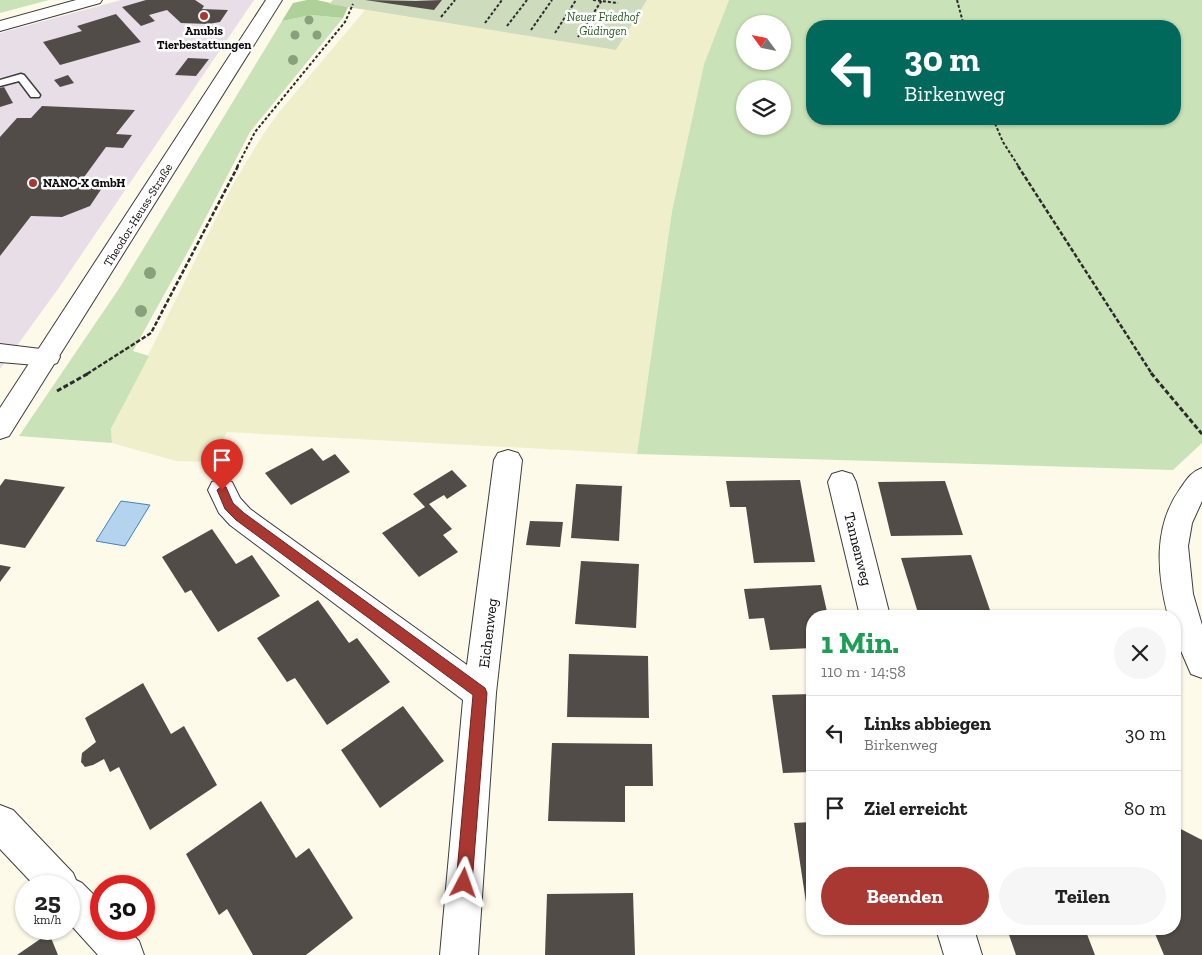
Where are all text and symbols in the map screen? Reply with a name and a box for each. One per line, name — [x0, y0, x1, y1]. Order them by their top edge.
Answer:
marker: Anubis Tierbestattungen — [198, 10, 210, 22]
park label: Neuer Friedhof Güdingen — [567, 10, 640, 38]
north arrow — [736, 15, 791, 70]
map controls — [736, 15, 791, 135]
place label: Anubis Tierbestattungen — [157, 24, 251, 52]
text: 30 m — [904, 38, 980, 80]
icon: left — [821, 40, 886, 105]
button: layers — [736, 80, 791, 135]
text: Birkenweg — [904, 80, 1005, 107]
street label: Theodor-Heuss-Straße — [101, 161, 176, 269]
place label: NANO-X GmbH — [43, 176, 125, 190]
marker: NANO-X GmbH — [27, 177, 39, 189]
pin — [201, 439, 243, 490]
icon: arrive — [208, 446, 236, 474]
street label: Tannenweg — [840, 510, 876, 588]
street label: Eichenweg — [475, 597, 501, 669]
text: 1 Min. — [821, 625, 899, 661]
button: close — [1114, 627, 1166, 679]
text: 110 m · 14:58 — [821, 662, 906, 681]
text: Links abbiegen — [864, 712, 991, 735]
icon: left — [821, 719, 849, 747]
text: 30 m — [1125, 722, 1166, 745]
text: Birkenweg — [864, 735, 938, 754]
icon: arrive — [821, 794, 849, 822]
text: Ziel erreicht — [864, 797, 967, 820]
text: 80 m — [1124, 797, 1166, 820]
position arrow — [437, 856, 489, 908]
button: Beenden — [821, 867, 989, 925]
button: Teilen — [999, 867, 1166, 925]
speed limit sign: 30 — [90, 875, 155, 940]
text: 25 — [34, 886, 61, 916]
text: km/h — [34, 913, 61, 927]

